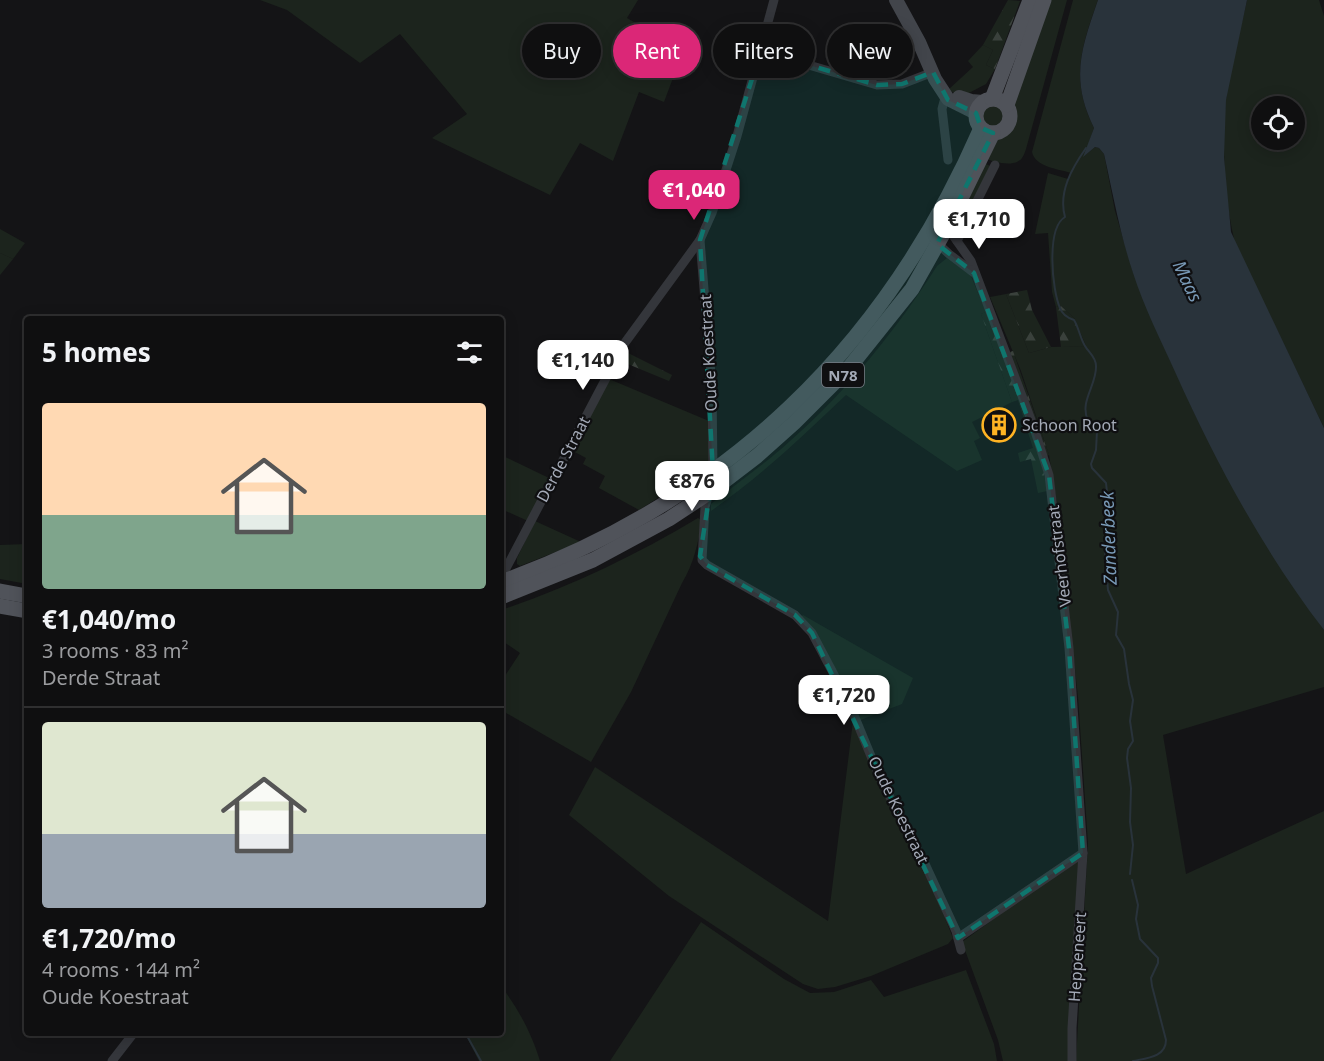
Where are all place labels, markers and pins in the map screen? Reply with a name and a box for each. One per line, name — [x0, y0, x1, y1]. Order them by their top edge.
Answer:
pin: €1,040 — [645, 170, 743, 221]
pin: €1,710 — [930, 199, 1028, 250]
pin: €1,140 — [534, 340, 632, 391]
building icon: Schoon Root — [981, 407, 1017, 443]
place label: Schoon Root — [1022, 414, 1117, 436]
pin: €876 — [656, 461, 728, 512]
pin: €1,720 — [795, 675, 893, 726]

